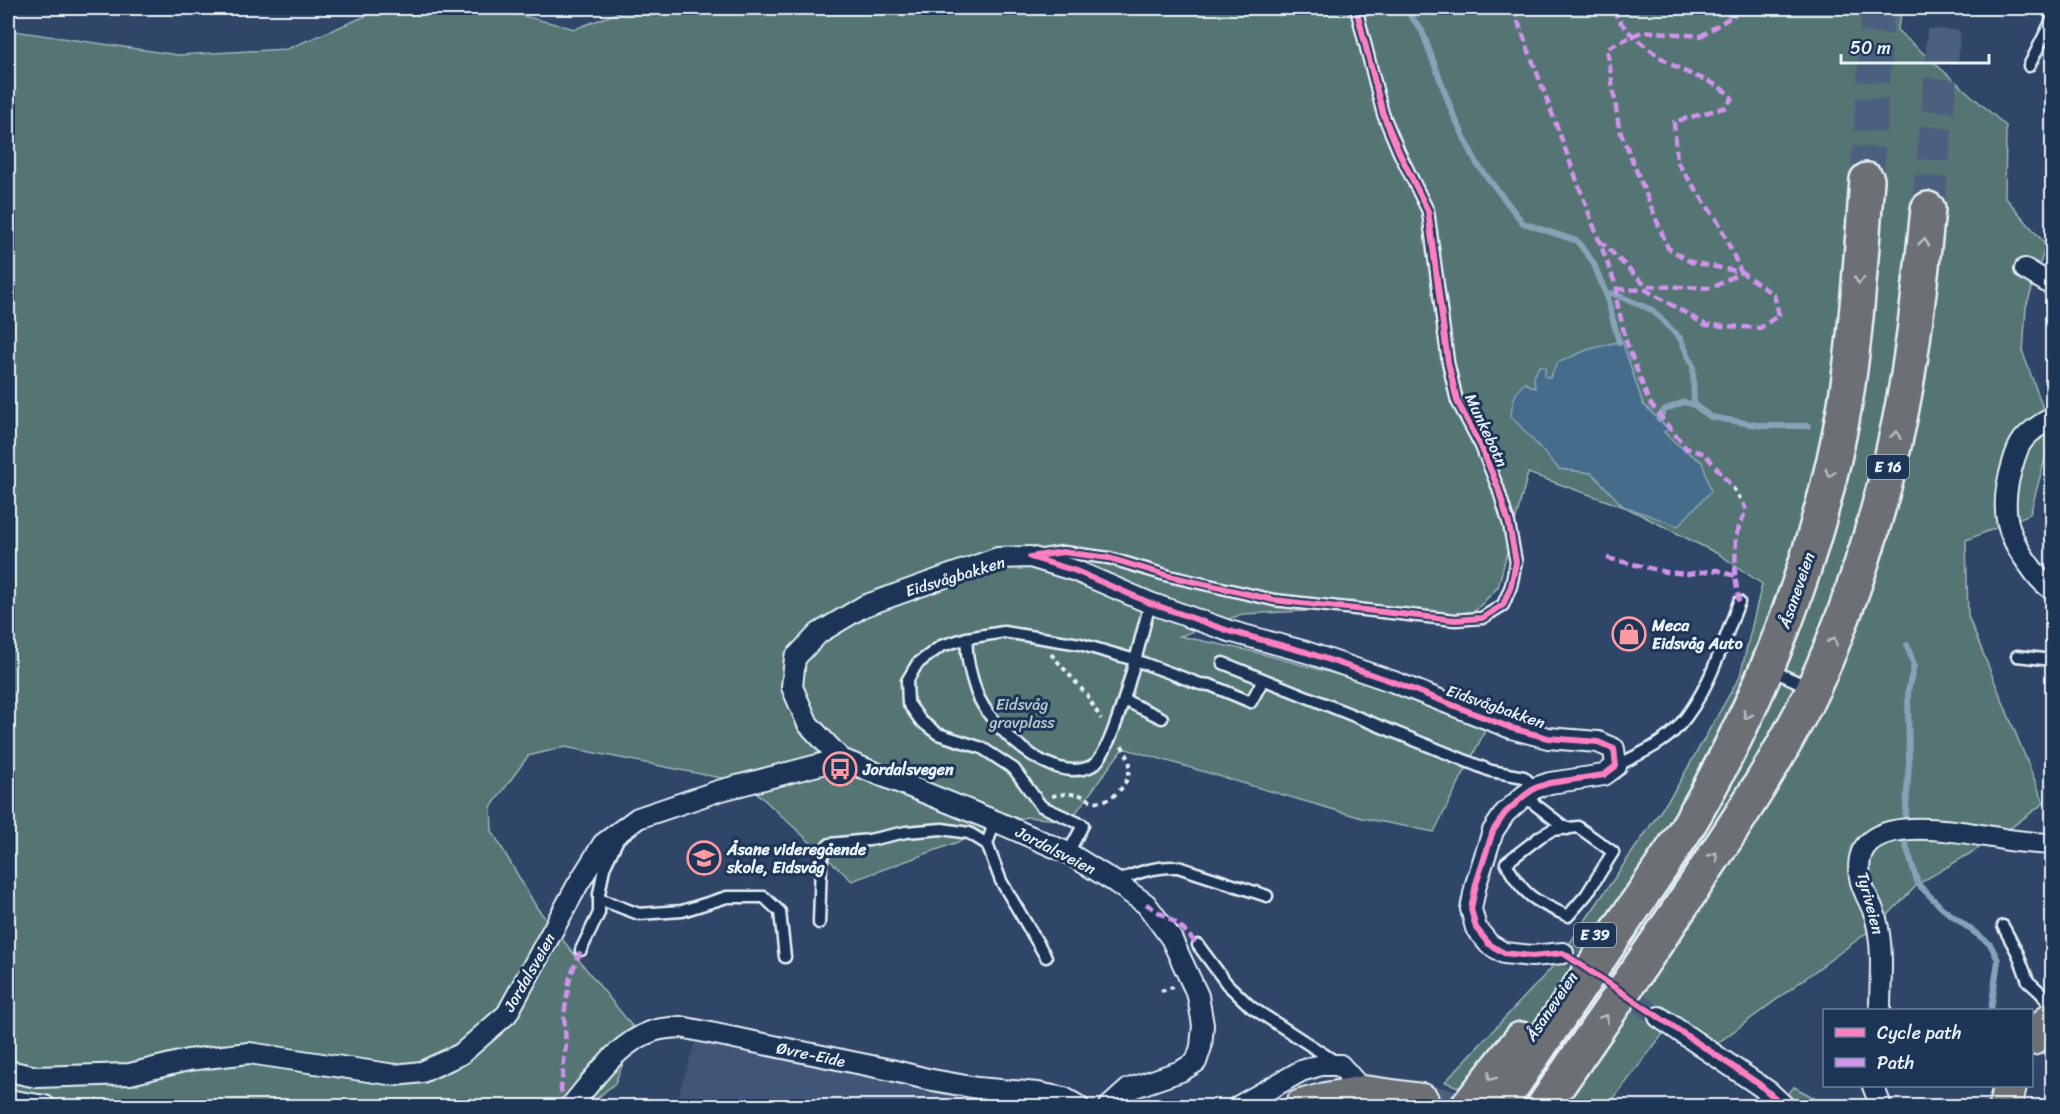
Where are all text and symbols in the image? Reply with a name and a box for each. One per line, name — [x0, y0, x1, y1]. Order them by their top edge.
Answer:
scale bar — [1841, 27, 1990, 65]
text: 50 m — [1850, 32, 1891, 64]
one-way arrow — [1918, 238, 1930, 247]
one-way arrow — [1853, 276, 1866, 285]
street label: Munkebotn — [1457, 388, 1517, 473]
one-way arrow — [1889, 430, 1902, 440]
road number: E 16 — [1867, 455, 1909, 479]
one-way arrow — [1825, 468, 1838, 478]
street label: Eidsvågbakken — [902, 547, 1009, 605]
street label: Åsaneveien — [1770, 548, 1823, 633]
place label: Meca Eidsvåg Auto — [1651, 611, 1744, 658]
shop icon: Meca Eidsvåg Auto — [1611, 616, 1647, 652]
one-way arrow — [1826, 637, 1839, 647]
street label: Eidsvågbakken — [1442, 676, 1550, 737]
park label: Eidsvåg gravplass — [987, 690, 1055, 737]
one-way arrow — [1742, 709, 1754, 720]
bus stop icon: Jordalsvegen — [822, 751, 858, 787]
place label: Jordalsvegen — [862, 755, 954, 784]
street label: Jordalsveien — [1010, 817, 1101, 883]
place label: Åsane videregående skole, Eidsvåg — [726, 835, 867, 882]
school or university icon: Åsane videregående skole, Eidsvåg — [686, 840, 722, 876]
one-way arrow — [1707, 852, 1718, 863]
street label: Tyriveien — [1848, 869, 1893, 938]
road number: E 39 — [1574, 923, 1616, 947]
street label: Jordalsveien — [495, 927, 564, 1018]
street label: Åsaneveien — [1517, 965, 1586, 1048]
legend — [1823, 1009, 2033, 1087]
one-way arrow — [1598, 1013, 1609, 1024]
text: Cycle path — [1877, 1017, 1961, 1049]
street label: Øvre-Eide — [774, 1033, 848, 1076]
text: Path — [1877, 1047, 1914, 1079]
one-way arrow — [1488, 1070, 1499, 1081]

